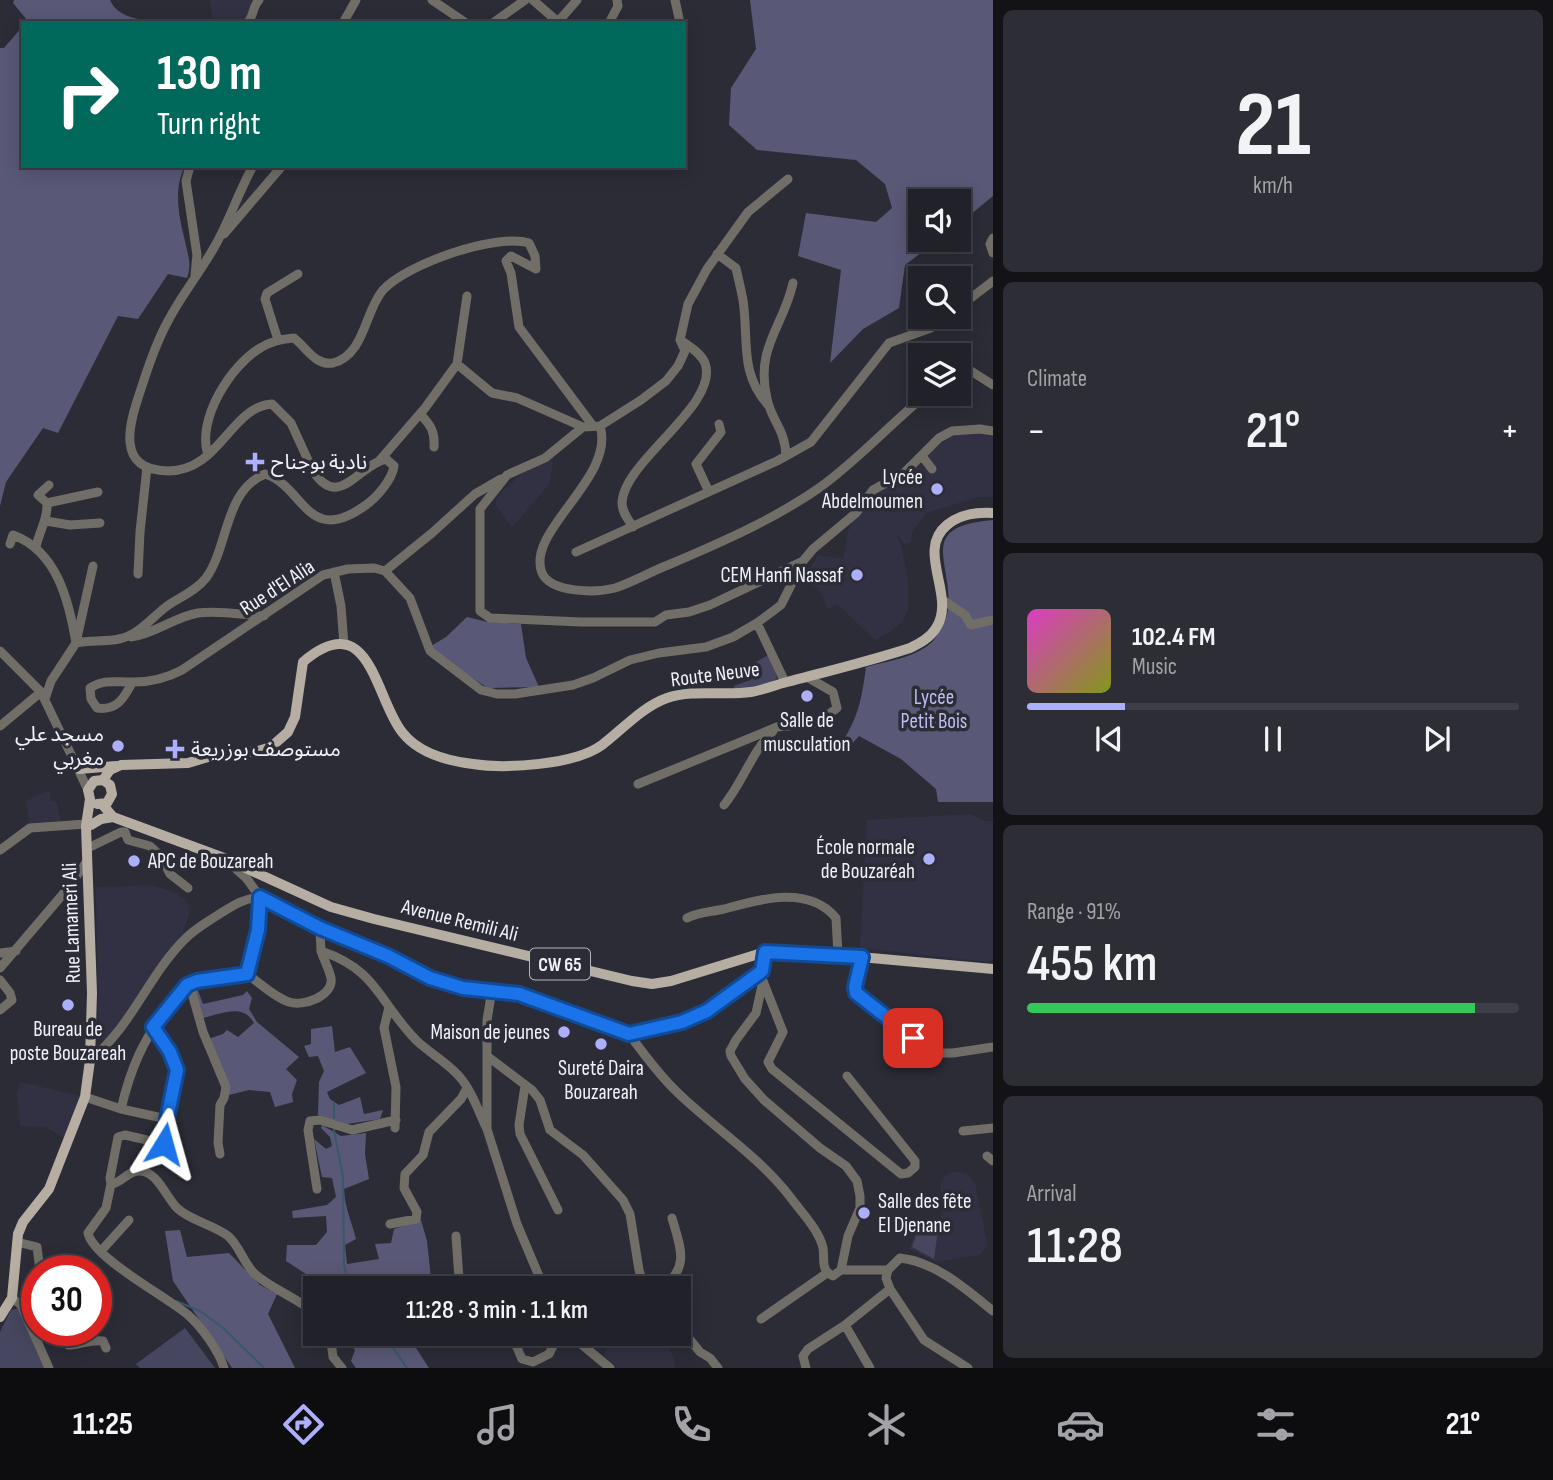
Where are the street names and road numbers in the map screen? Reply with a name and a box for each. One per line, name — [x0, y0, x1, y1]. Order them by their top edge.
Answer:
street label: Rue d'El Alia — [235, 554, 319, 621]
street label: Route Neuve — [669, 657, 761, 692]
street label: Rue Lamameri Ali — [57, 862, 86, 984]
street label: Avenue Remili Ali — [398, 894, 521, 947]
road number: CW 65 — [530, 948, 590, 980]

